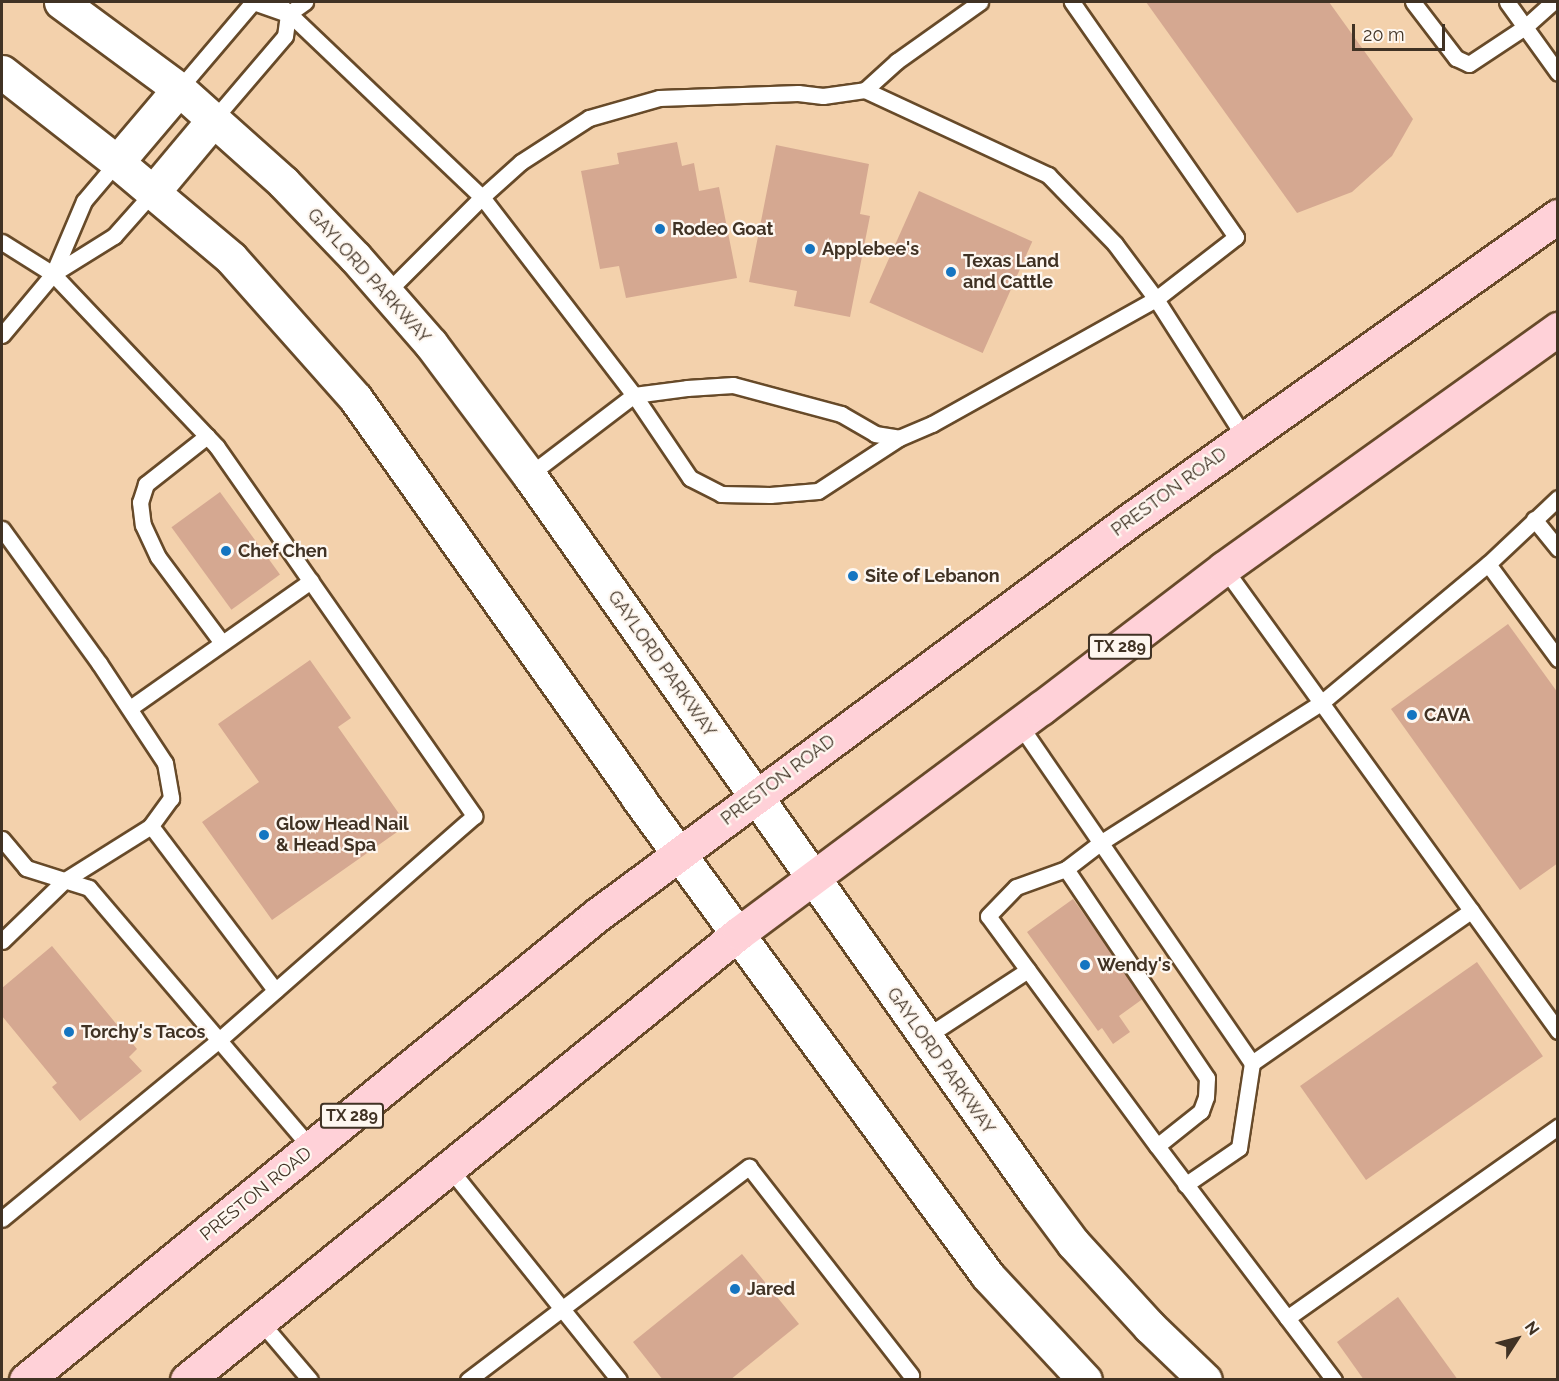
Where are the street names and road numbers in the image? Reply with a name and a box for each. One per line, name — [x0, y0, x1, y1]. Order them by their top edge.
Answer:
street label: GAYLORD PARKWAY — [303, 204, 435, 348]
street label: PRESTON ROAD — [1107, 443, 1231, 541]
street label: GAYLORD PARKWAY — [603, 587, 721, 741]
road number: TX 289 — [1087, 634, 1153, 660]
street label: PRESTON ROAD — [717, 730, 839, 830]
street label: GAYLORD PARKWAY — [882, 984, 1000, 1138]
road number: TX 289 — [319, 1103, 385, 1129]
street label: PRESTON ROAD — [196, 1142, 316, 1246]

